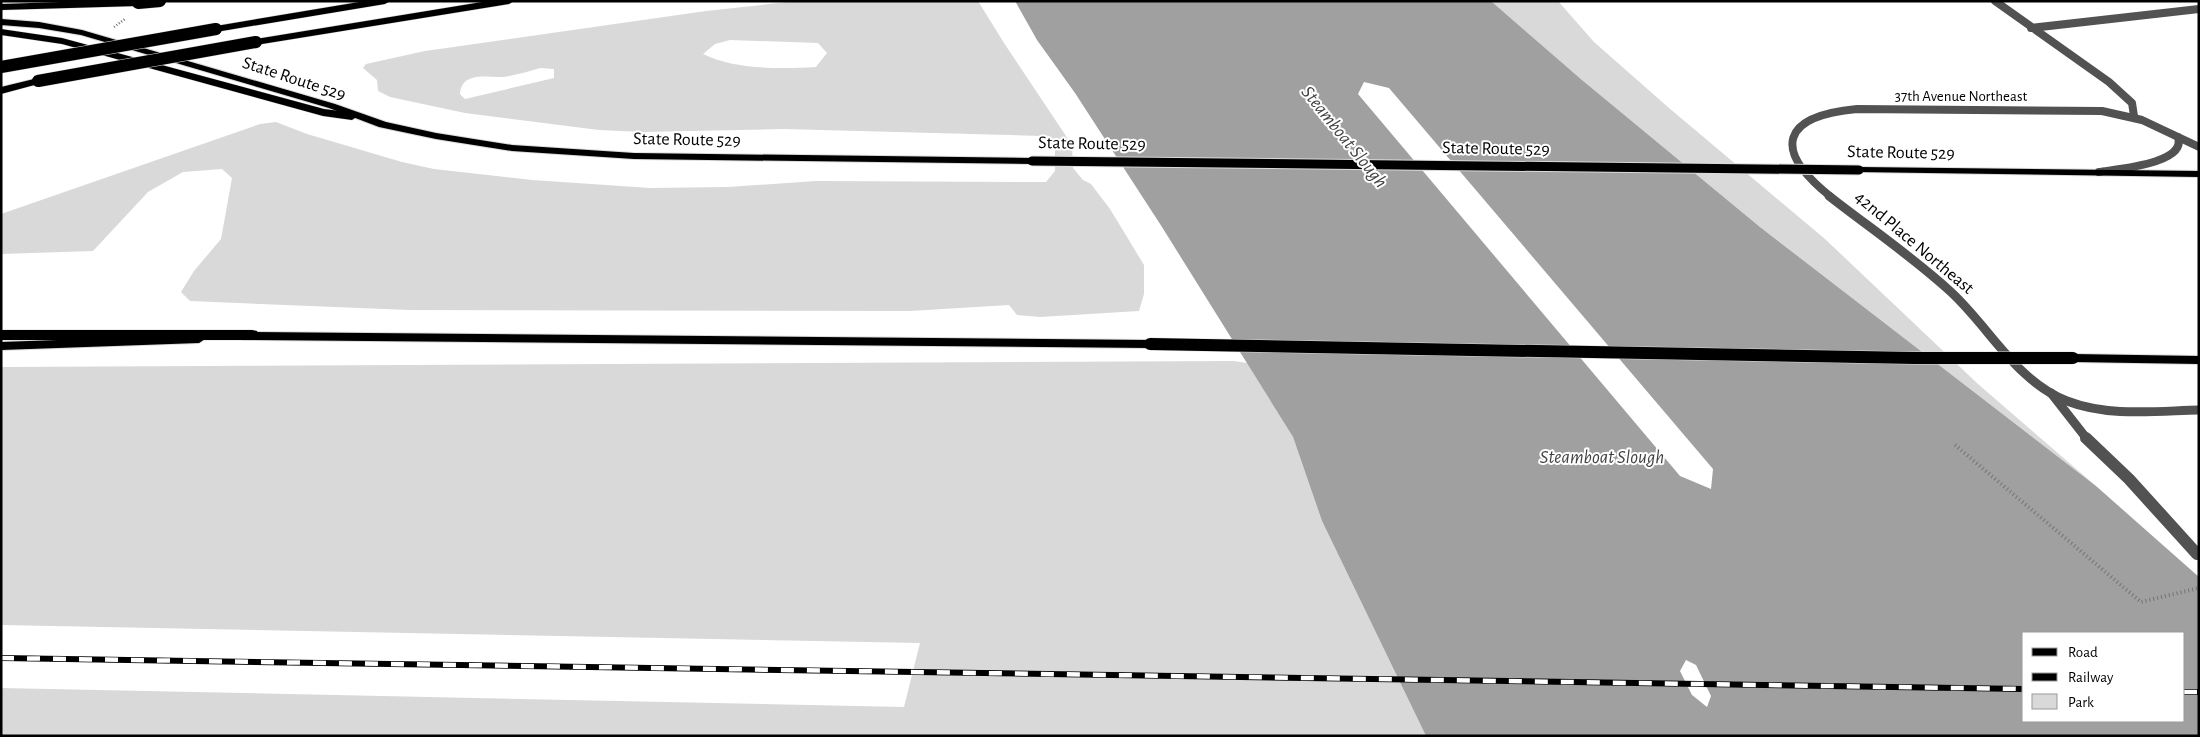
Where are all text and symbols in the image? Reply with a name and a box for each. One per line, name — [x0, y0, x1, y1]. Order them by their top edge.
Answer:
street label: State Route 529 — [240, 54, 348, 104]
water label: Steamboat Slough — [1297, 83, 1391, 191]
street label: 37th Avenue Northeast — [1895, 89, 2027, 104]
street label: State Route 529 — [633, 130, 741, 150]
street label: State Route 529 — [1038, 134, 1146, 154]
street label: State Route 529 — [1442, 139, 1550, 159]
street label: State Route 529 — [1847, 143, 1955, 163]
street label: 42nd Place Northeast — [1851, 188, 1977, 298]
water label: Steamboat Slough — [1540, 448, 1664, 467]
legend — [2022, 632, 2185, 722]
text: Road — [2068, 645, 2098, 660]
text: Railway — [2068, 670, 2114, 685]
text: Park — [2068, 695, 2094, 710]

